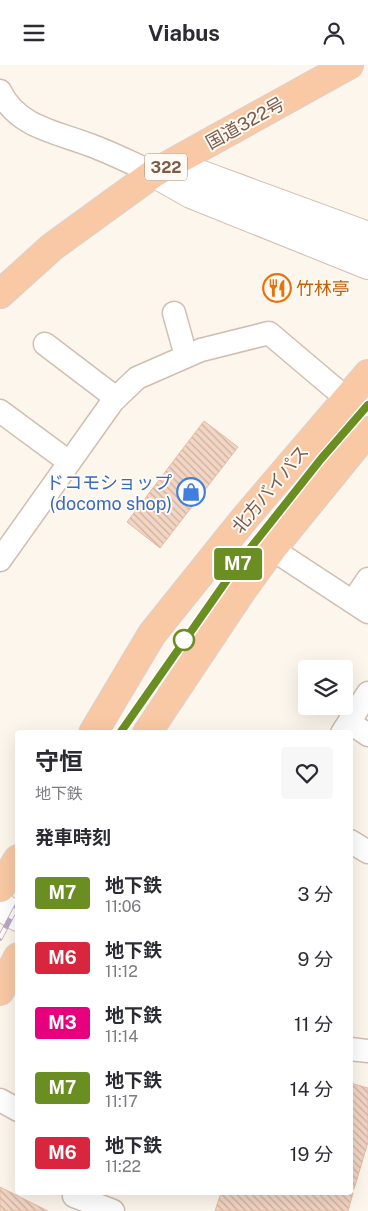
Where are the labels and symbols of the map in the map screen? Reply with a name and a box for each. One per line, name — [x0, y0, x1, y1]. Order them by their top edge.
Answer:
street label: 国道322号 — [202, 93, 288, 153]
road number: 322 — [145, 153, 187, 180]
restaurant icon: 竹林亭 — [262, 273, 292, 303]
place label: 竹林亭 — [296, 278, 350, 299]
street label: 北方バイパス — [227, 441, 313, 537]
place label: ドコモショップ (docomo shop) — [46, 472, 172, 514]
shop icon: ドコモショップ (docomo shop) — [176, 477, 206, 507]
line badge: M7 — [216, 548, 260, 580]
unlabelled marker — [173, 629, 195, 651]

